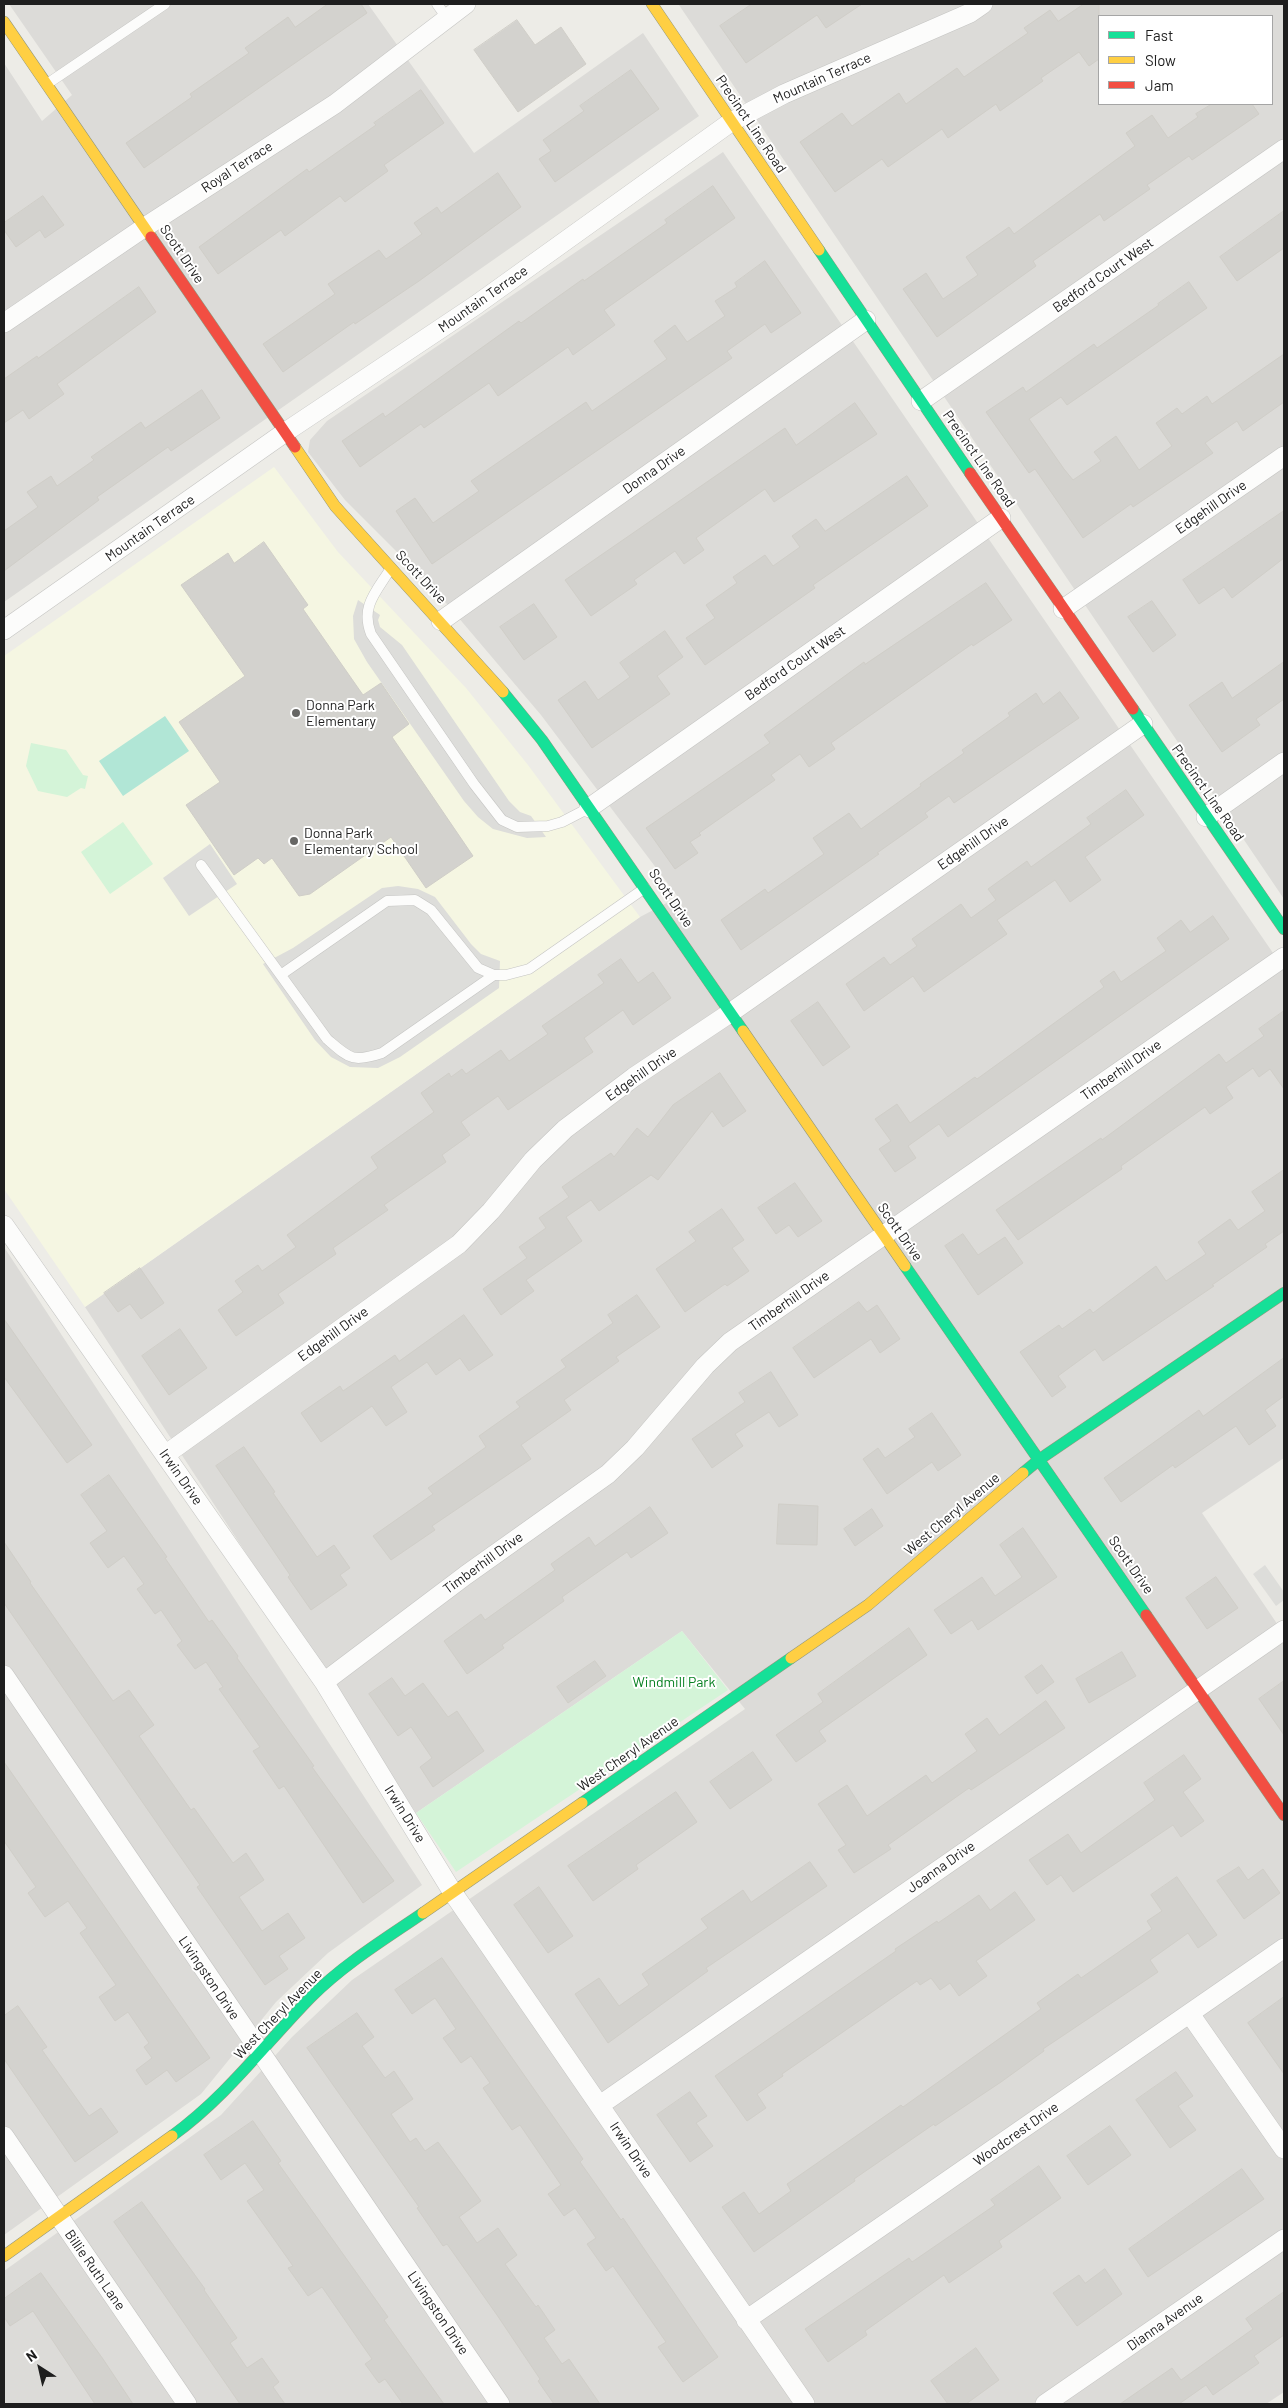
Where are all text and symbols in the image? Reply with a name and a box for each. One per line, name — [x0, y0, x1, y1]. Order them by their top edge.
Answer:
legend — [1098, 15, 1273, 105]
text: Fast — [1145, 26, 1173, 44]
street label: Mountain Terrace — [770, 49, 874, 107]
text: Slow — [1145, 51, 1176, 69]
street label: Precinct Line Road — [712, 72, 790, 176]
text: Jam — [1145, 76, 1174, 94]
street label: Royal Terrace — [198, 138, 276, 196]
street label: Scott Drive — [156, 221, 208, 287]
street label: Bedford Court West — [1049, 234, 1157, 316]
street label: Mountain Terrace — [435, 262, 531, 336]
street label: Precinct Line Road — [939, 407, 1019, 511]
street label: Donna Drive — [619, 442, 689, 498]
street label: Edgehill Drive — [1172, 476, 1250, 538]
street label: Mountain Terrace — [102, 491, 198, 565]
street label: Scott Drive — [392, 547, 450, 607]
street label: Bedford Court West — [741, 622, 849, 704]
place label: Donna Park Elementary — [306, 697, 376, 730]
marker: Donna Park Elementary — [290, 707, 302, 719]
street label: Precinct Line Road — [1168, 741, 1248, 845]
street label: Edgehill Drive — [934, 812, 1012, 874]
place label: Donna Park Elementary School — [304, 825, 418, 858]
marker: Donna Park Elementary School — [288, 835, 300, 847]
street label: Scott Drive — [645, 865, 697, 931]
street label: Timberhill Drive — [1077, 1036, 1165, 1104]
street label: Edgehill Drive — [602, 1043, 680, 1105]
street label: Scott Drive — [874, 1200, 926, 1264]
street label: Timberhill Drive — [745, 1267, 833, 1335]
street label: Edgehill Drive — [295, 1303, 371, 1365]
street label: Irwin Drive — [156, 1446, 206, 1508]
street label: West Cheryl Avenue — [901, 1469, 1003, 1559]
street label: Timberhill Drive — [440, 1528, 526, 1598]
street label: Scott Drive — [1105, 1533, 1157, 1597]
park label: Windmill Park — [633, 1674, 715, 1690]
street label: West Cheryl Avenue — [574, 1713, 682, 1795]
street label: Irwin Drive — [381, 1782, 429, 1846]
street label: Joanna Drive — [904, 1837, 978, 1897]
street label: Livingston Drive — [175, 1933, 243, 2023]
street label: West Cheryl Avenue — [230, 1965, 326, 2063]
street label: Woodcrest Drive — [970, 2098, 1062, 2170]
street label: Irwin Drive — [606, 2119, 656, 2181]
street label: Billie Ruth Lane — [61, 2227, 129, 2313]
street label: Livingston Drive — [404, 2268, 472, 2358]
street label: Dianna Avenue — [1124, 2290, 1206, 2354]
north arrow — [15, 2343, 65, 2393]
text: N — [22, 2346, 40, 2365]

